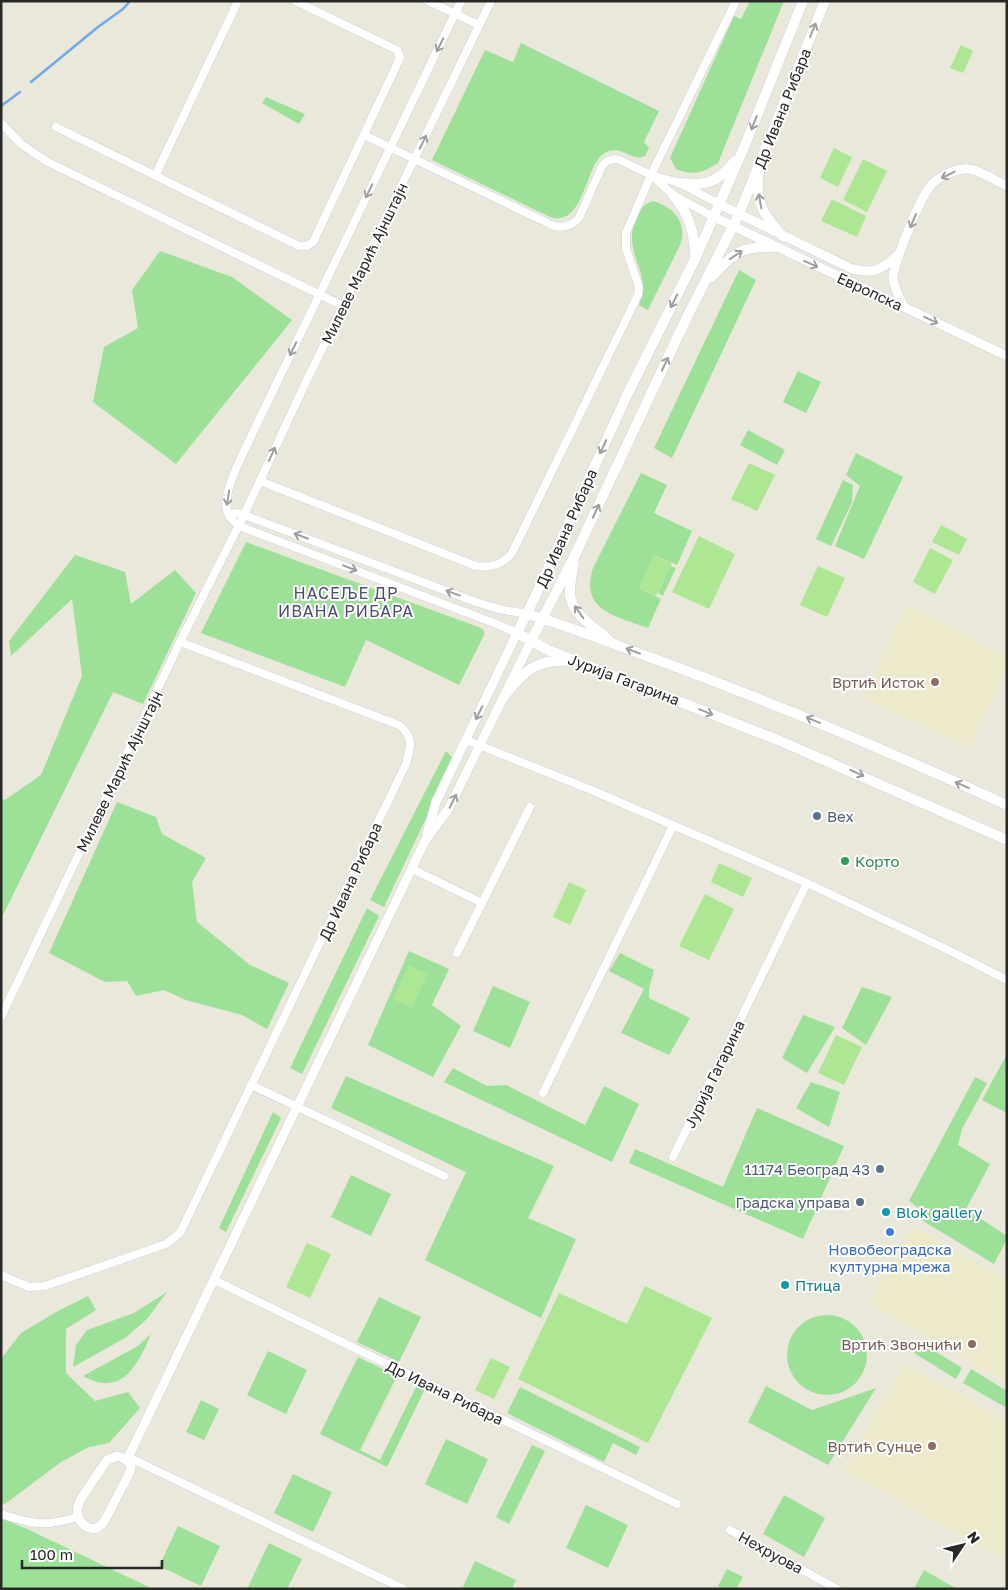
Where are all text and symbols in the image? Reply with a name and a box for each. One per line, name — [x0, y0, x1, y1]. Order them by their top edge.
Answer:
one-way arrow — [809, 23, 819, 38]
one-way arrow — [435, 37, 444, 52]
street label: Др Ивана Рибара — [750, 45, 814, 171]
one-way arrow — [749, 115, 758, 130]
one-way arrow — [419, 135, 428, 150]
one-way arrow — [940, 170, 955, 180]
street label: Милеве Марић Ајнштајн — [317, 179, 411, 347]
one-way arrow — [364, 184, 374, 199]
one-way arrow — [755, 193, 765, 209]
one-way arrow — [908, 213, 918, 228]
one-way arrow — [728, 250, 742, 260]
one-way arrow — [803, 260, 818, 269]
street label: Европска — [834, 268, 906, 314]
one-way arrow — [669, 293, 678, 308]
one-way arrow — [923, 316, 938, 325]
one-way arrow — [288, 342, 298, 357]
one-way arrow — [661, 357, 670, 372]
one-way arrow — [597, 439, 607, 454]
one-way arrow — [267, 447, 277, 462]
street label: Др Ивана Рибара — [532, 466, 600, 590]
one-way arrow — [222, 489, 232, 505]
one-way arrow — [591, 504, 601, 519]
one-way arrow — [294, 531, 309, 540]
one-way arrow — [341, 564, 357, 573]
district label: НАСЕЉЕ ДР ИВАНА РИБАРА — [278, 583, 414, 621]
one-way arrow — [446, 588, 461, 598]
one-way arrow — [574, 605, 584, 619]
one-way arrow — [626, 646, 641, 655]
street label: Јурија Гагарина — [566, 649, 682, 709]
place label: Вртић Исток — [832, 673, 925, 691]
marker: Вртић Исток — [929, 676, 941, 688]
street label: Милеве Марић Ајнштајн — [72, 687, 166, 855]
one-way arrow — [474, 705, 484, 720]
one-way arrow — [698, 707, 713, 717]
one-way arrow — [806, 715, 821, 725]
one-way arrow — [849, 770, 864, 779]
one-way arrow — [955, 779, 970, 789]
one-way arrow — [448, 794, 458, 809]
place label: Bex — [827, 807, 854, 825]
marker: Bex — [811, 810, 823, 822]
street label: Др Ивана Рибара — [315, 819, 385, 943]
place label: Корто — [855, 852, 899, 870]
marker: Корто — [839, 855, 851, 867]
street label: Јурија Гагарина — [680, 1017, 748, 1131]
place label: 11174 Београд 43 — [744, 1160, 870, 1178]
marker: 11174 Београд 43 — [874, 1163, 886, 1175]
place label: Градска управа — [736, 1193, 850, 1211]
marker: Градска управа — [854, 1196, 866, 1208]
place label: Blok gallery — [896, 1203, 983, 1221]
marker: Blok gallery — [880, 1206, 892, 1218]
marker: Новобеоградска културна мрежа — [884, 1226, 896, 1238]
place label: Новобеоградска културна мрежа — [828, 1240, 952, 1275]
place label: Птица — [795, 1276, 841, 1294]
marker: Птица — [779, 1279, 791, 1291]
place label: Вртић Звончићи — [841, 1335, 962, 1353]
marker: Вртић Звончићи — [966, 1338, 978, 1350]
street label: Др Ивана Рибара — [384, 1356, 506, 1428]
place label: Вртић Сунце — [828, 1437, 922, 1455]
marker: Вртић Сунце — [926, 1440, 938, 1452]
north arrow — [938, 1520, 988, 1570]
street label: Нехруова — [736, 1527, 806, 1577]
text: N — [964, 1528, 984, 1546]
scale bar — [22, 1538, 162, 1570]
text: 100 m — [30, 1545, 73, 1563]

